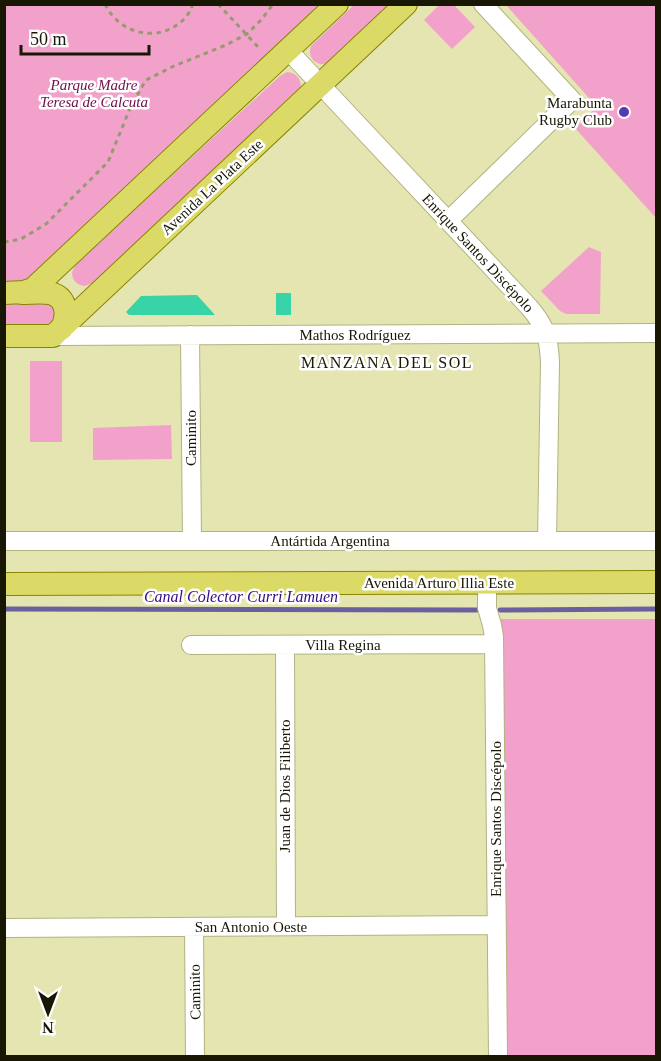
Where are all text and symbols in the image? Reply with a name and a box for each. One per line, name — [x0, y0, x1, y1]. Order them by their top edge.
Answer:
scale bar — [21, 18, 148, 56]
text: 50 m — [30, 29, 67, 49]
park label: Parque Madre Teresa de Calcuta — [40, 77, 148, 110]
place label: Marabunta Rugby Club — [539, 95, 612, 128]
marker: Marabunta Rugby Club — [617, 105, 631, 119]
street label: Avenida La Plata Este — [158, 136, 266, 238]
street label: Enrique Santos Discépolo — [419, 191, 537, 315]
street label: Mathos Rodríguez — [299, 327, 411, 343]
district label: MANZANA DEL SOL — [301, 354, 473, 371]
street label: Caminito — [183, 410, 199, 466]
street label: Antártida Argentina — [270, 533, 390, 549]
street label: Avenida Arturo Illia Este — [364, 575, 514, 591]
water label: Canal Colector Curri Lamuen — [144, 588, 338, 605]
street label: Villa Regina — [305, 637, 381, 653]
street label: Juan de Dios Filiberto — [277, 720, 293, 852]
street label: Enrique Santos Discépolo — [488, 741, 504, 897]
street label: San Antonio Oeste — [195, 919, 308, 935]
street label: Caminito — [187, 964, 203, 1020]
north arrow — [18, 983, 78, 1043]
text: N — [42, 1019, 54, 1036]

